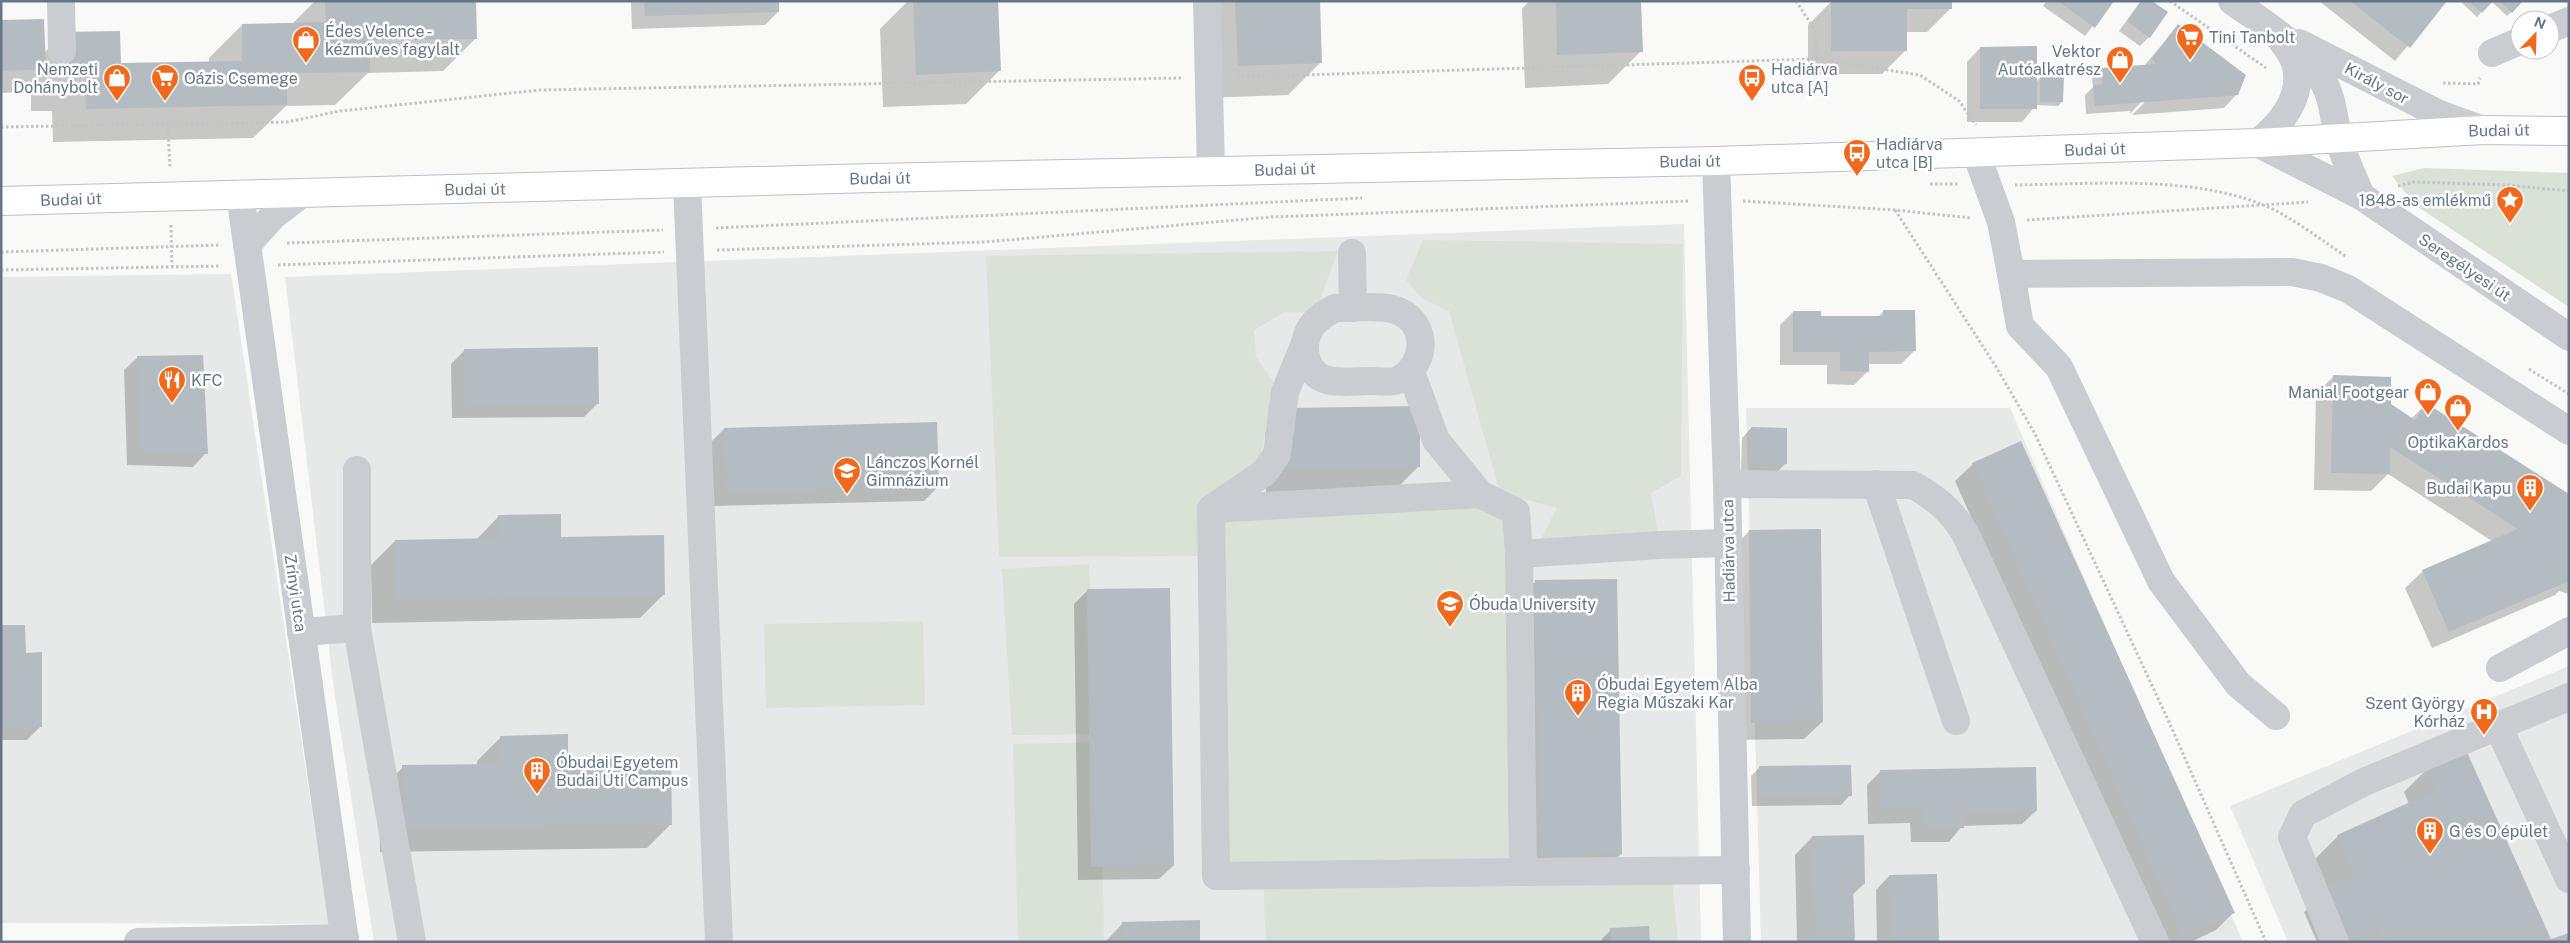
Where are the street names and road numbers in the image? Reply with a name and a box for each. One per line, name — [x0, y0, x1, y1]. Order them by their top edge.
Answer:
street label: Király sor — [2341, 59, 2412, 108]
street label: Budai út — [2468, 120, 2530, 141]
street label: Budai út — [2064, 139, 2126, 160]
street label: Budai út — [1659, 151, 1721, 172]
street label: Budai út — [1254, 159, 1316, 180]
street label: Budai út — [849, 168, 911, 189]
street label: Budai út — [444, 179, 506, 200]
street label: Budai út — [40, 189, 102, 210]
street label: Seregélyesi út — [2415, 230, 2514, 305]
street label: Hadiárva utca — [1718, 499, 1739, 603]
street label: Zrínyi utca — [281, 553, 310, 633]

